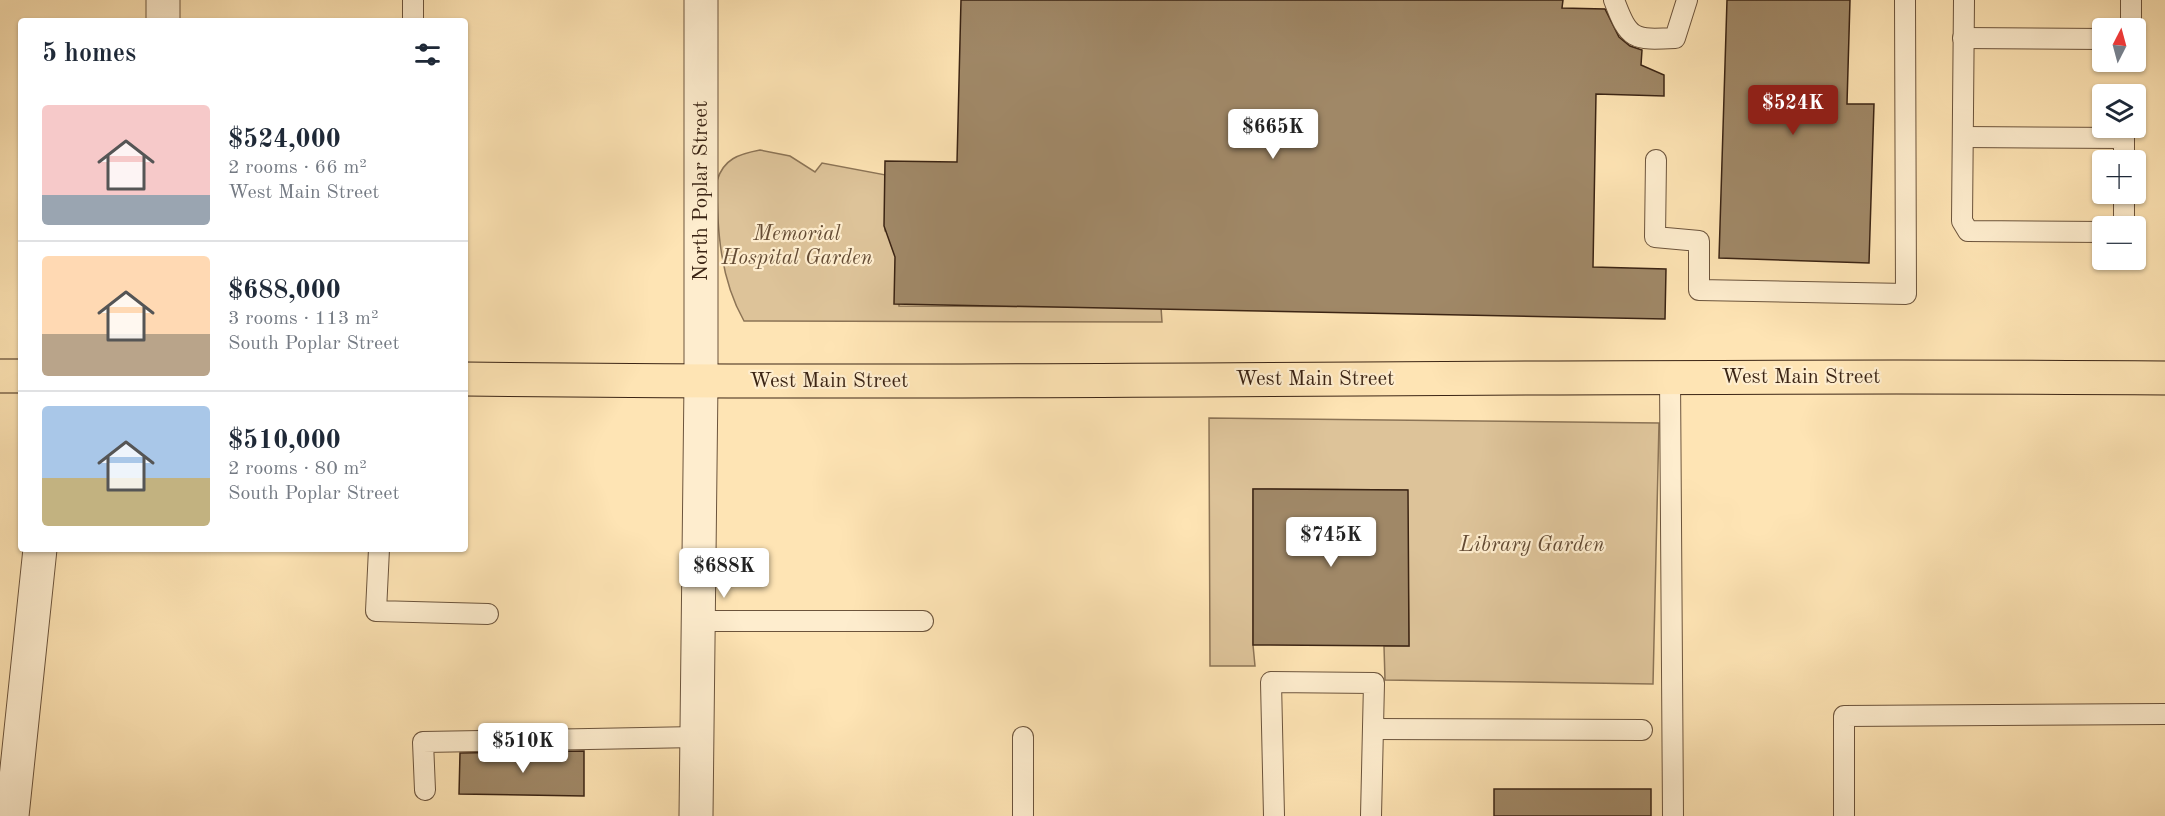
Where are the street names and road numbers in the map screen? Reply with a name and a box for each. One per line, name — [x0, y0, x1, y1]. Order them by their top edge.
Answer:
street label: North Poplar Street — [691, 101, 712, 281]
street label: West Main Street — [1722, 367, 1880, 388]
street label: West Main Street — [1236, 369, 1394, 390]
street label: West Main Street — [750, 371, 908, 392]

